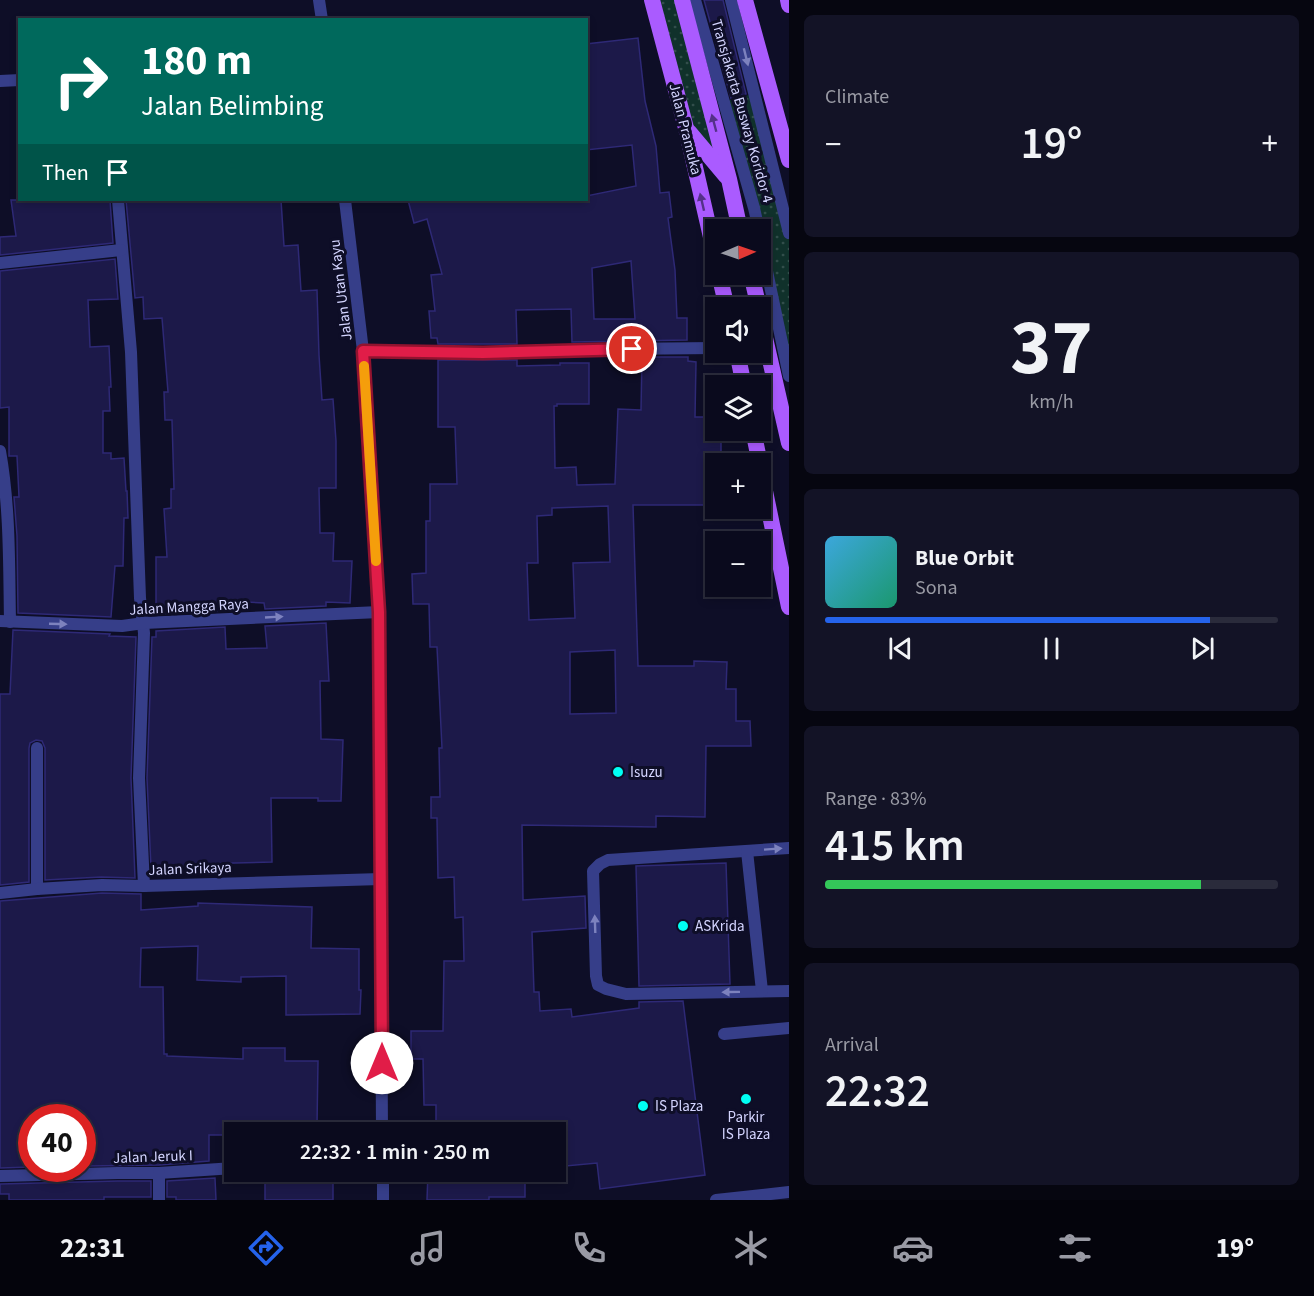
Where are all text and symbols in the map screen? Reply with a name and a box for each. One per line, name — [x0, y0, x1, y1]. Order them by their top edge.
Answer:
street label: Transjakarta Busway Koridor 4 — [706, 17, 778, 206]
text: 180 m — [141, 31, 252, 91]
icon: right — [42, 42, 120, 120]
one-way arrow — [742, 47, 752, 66]
street label: Jalan Pramuka — [663, 81, 707, 177]
text: Climate — [825, 83, 889, 111]
text: Jalan Belimbing — [141, 87, 323, 126]
text: 19° — [1021, 112, 1082, 176]
one-way arrow — [708, 114, 718, 132]
text: − — [825, 121, 841, 168]
text: + — [1262, 121, 1278, 168]
icon: arrive — [101, 156, 134, 189]
text: Then — [42, 157, 89, 189]
one-way arrow — [697, 192, 707, 211]
north arrow — [705, 219, 771, 285]
map controls — [705, 219, 771, 597]
street label: Jalan Utan Kayu — [324, 238, 358, 342]
text: 37 — [1010, 293, 1093, 404]
button: sound — [705, 297, 771, 363]
pin — [606, 323, 657, 374]
icon: arrive — [615, 332, 648, 365]
button: layers — [705, 375, 771, 441]
text: km/h — [1029, 388, 1074, 416]
button: + — [705, 453, 771, 519]
button: − — [705, 531, 771, 597]
text: Blue Orbit — [915, 542, 1014, 574]
text: Sona — [915, 574, 958, 602]
street label: Jalan Mangga Raya — [129, 593, 249, 621]
one-way arrow — [265, 612, 284, 621]
one-way arrow — [49, 619, 68, 628]
icon: previous — [884, 632, 917, 665]
icon: pause — [1035, 632, 1068, 665]
icon: next — [1186, 632, 1219, 665]
place label: Isuzu — [630, 762, 663, 783]
marker: Isuzu — [611, 765, 625, 779]
text: Range · 83% — [825, 785, 926, 813]
text: 415 km — [825, 814, 965, 878]
one-way arrow — [764, 845, 783, 854]
street label: Jalan Srikaya — [148, 857, 232, 881]
one-way arrow — [590, 914, 599, 933]
place label: ASKrida — [695, 916, 745, 937]
marker: ASKrida — [676, 919, 690, 933]
one-way arrow — [721, 987, 740, 996]
position arrow — [350, 1031, 414, 1095]
text: Arrival — [825, 1031, 879, 1059]
text: 22:32 — [825, 1060, 930, 1124]
marker: Parkir IS Plaza — [739, 1092, 753, 1106]
place label: IS Plaza — [655, 1096, 703, 1117]
marker: IS Plaza — [636, 1099, 650, 1113]
speed limit sign: 40 — [18, 1104, 96, 1182]
place label: Parkir IS Plaza — [722, 1107, 770, 1145]
text: 22:32 · 1 min · 250 m — [300, 1136, 490, 1168]
street label: Jalan Jeruk I — [113, 1145, 193, 1169]
icon: directions — [245, 1227, 287, 1269]
icon: music — [407, 1227, 449, 1269]
icon: phone — [568, 1227, 610, 1269]
icon: climate — [730, 1227, 772, 1269]
icon: car — [892, 1227, 934, 1269]
icon: filters — [1054, 1227, 1096, 1269]
text: 22:31 — [60, 1229, 125, 1268]
text: 19° — [1216, 1229, 1254, 1268]

